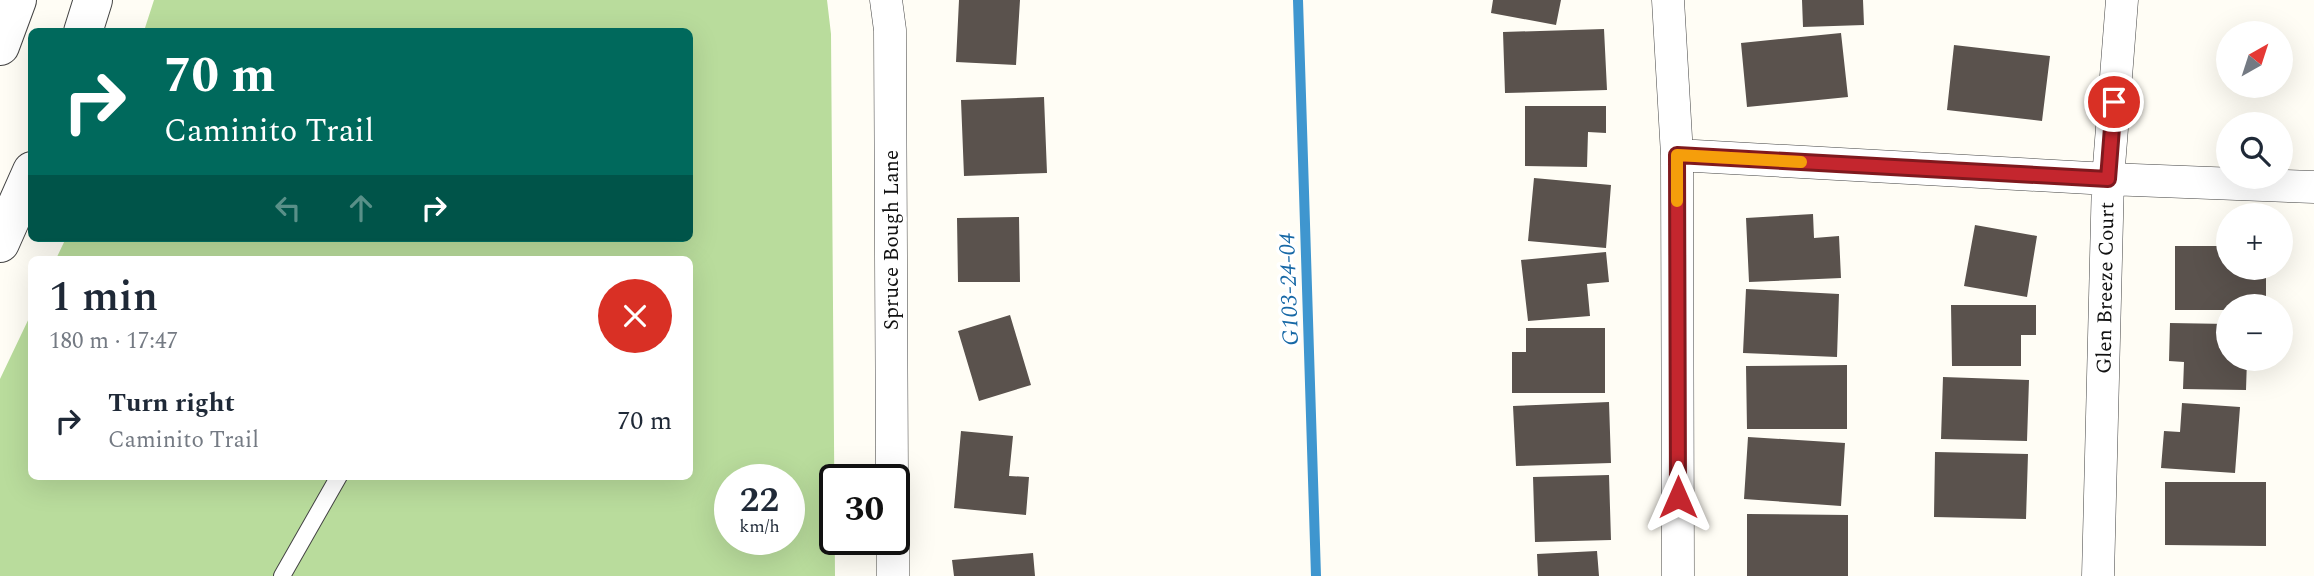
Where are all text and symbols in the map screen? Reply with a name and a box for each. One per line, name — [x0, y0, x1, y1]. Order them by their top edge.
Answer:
north arrow — [2216, 21, 2292, 98]
map controls — [2216, 21, 2293, 371]
text: 70 m — [164, 39, 275, 114]
icon: right — [49, 56, 140, 147]
pin — [2084, 72, 2144, 132]
icon: arrive — [2095, 83, 2133, 121]
text: Caminito Trail — [164, 107, 374, 156]
button: search — [2216, 112, 2293, 189]
street label: Spruce Bough Lane — [876, 150, 908, 330]
icon: left — [269, 189, 307, 227]
icon: ahead — [342, 189, 380, 227]
icon: right — [415, 189, 453, 227]
street label: Glen Breeze Court — [2089, 202, 2123, 374]
button: + — [2216, 203, 2293, 280]
water label: G103-24-04 — [1270, 232, 1309, 346]
text: 1 min — [49, 266, 158, 329]
button: close — [598, 279, 672, 353]
button: − — [2216, 294, 2293, 371]
text: 180 m · 17:47 — [49, 324, 178, 359]
text: Turn right — [108, 383, 235, 423]
text: 70 m — [617, 401, 672, 441]
icon: right — [49, 402, 87, 440]
text: Caminito Trail — [108, 423, 259, 458]
position arrow — [1641, 460, 1715, 534]
speed limit sign: 30 — [819, 464, 910, 555]
text: 22 — [740, 474, 779, 527]
text: km/h — [739, 513, 780, 540]

